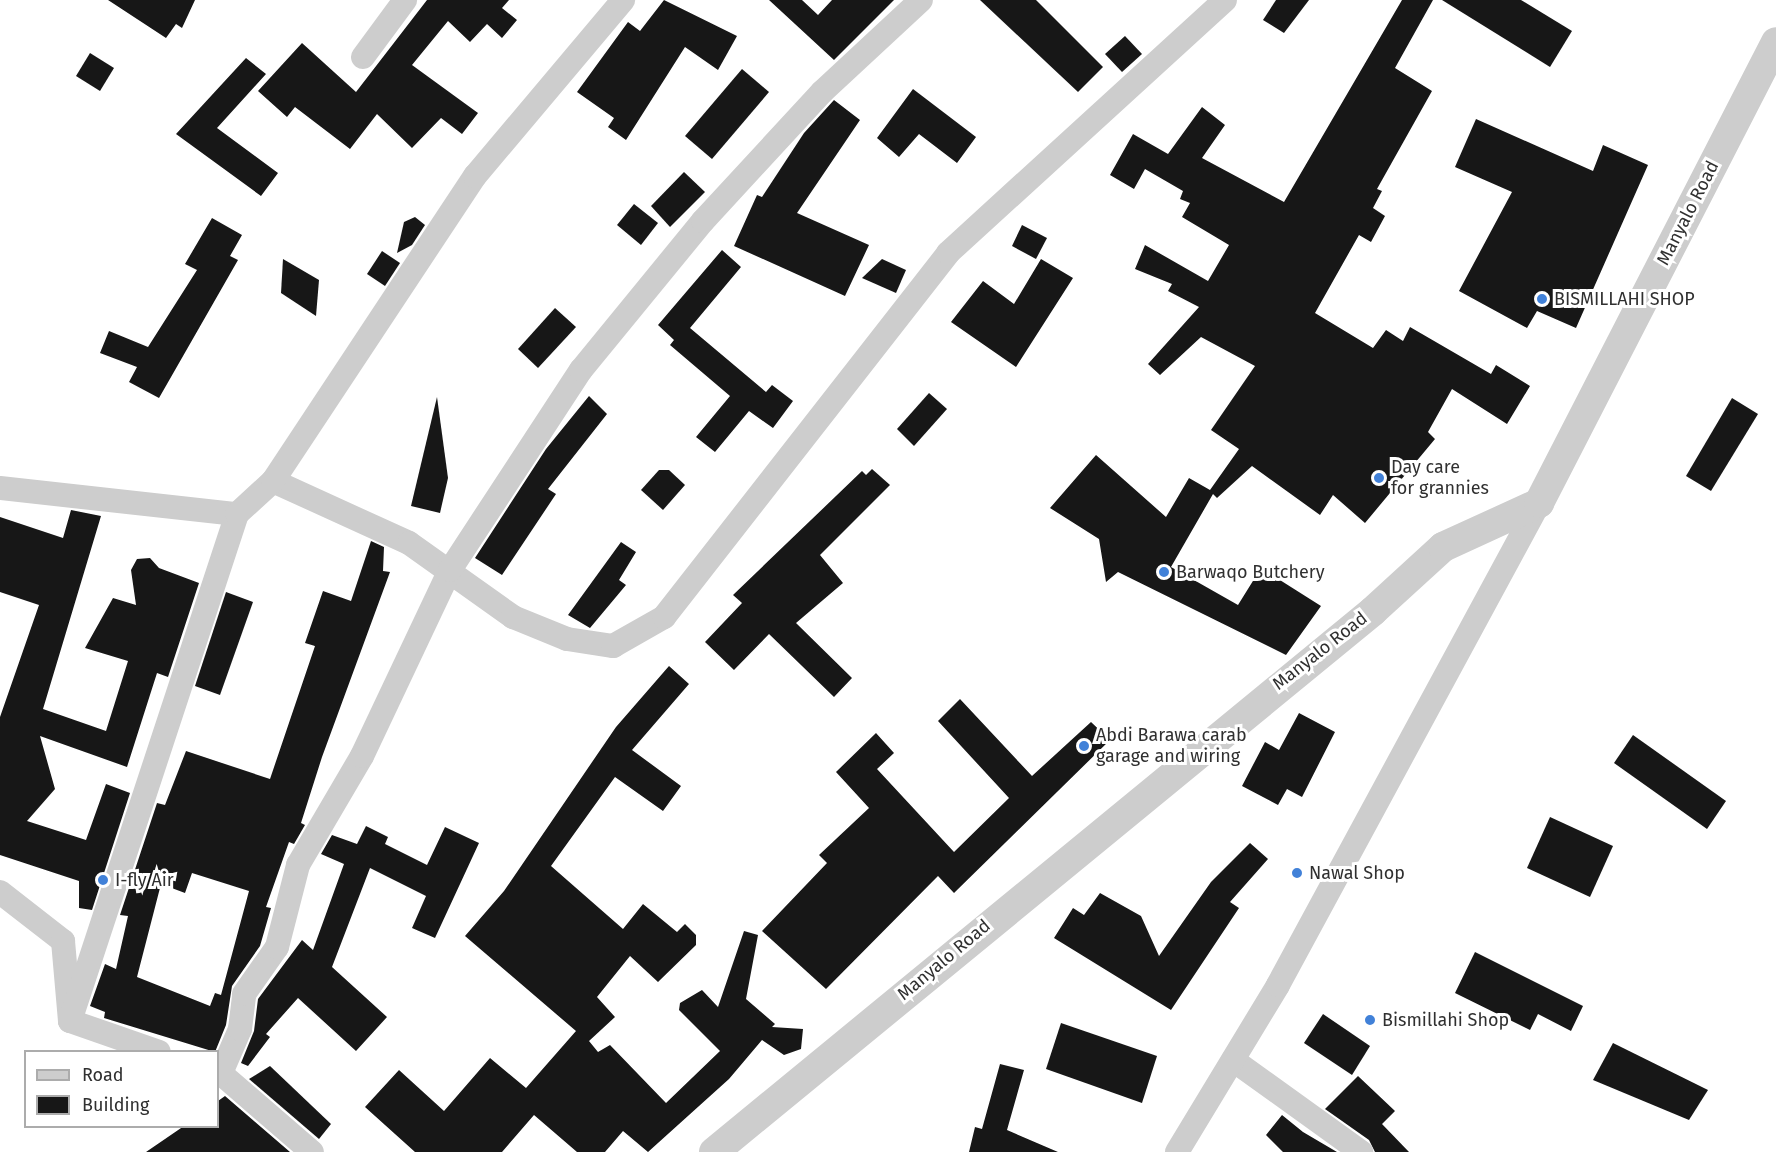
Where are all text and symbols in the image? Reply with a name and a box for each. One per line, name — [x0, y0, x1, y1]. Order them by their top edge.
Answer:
street label: Manyalo Road — [1652, 157, 1724, 269]
place label: BISMILLAHI SHOP — [1554, 288, 1695, 310]
marker: BISMILLAHI SHOP — [1535, 292, 1549, 306]
place label: Day care for grannies — [1391, 457, 1489, 500]
marker: Day care for grannies — [1372, 471, 1386, 485]
place label: Barwaqo Butchery — [1176, 561, 1325, 583]
marker: Barwaqo Butchery — [1157, 565, 1171, 579]
street label: Manyalo Road — [1268, 607, 1372, 695]
place label: Abdi Barawa carab garage and wiring — [1096, 725, 1247, 768]
marker: Abdi Barawa carab garage and wiring — [1077, 739, 1091, 753]
place label: Nawal Shop — [1309, 862, 1405, 884]
marker: Nawal Shop — [1290, 866, 1304, 880]
place label: I-fly Air — [115, 869, 174, 891]
marker: I-fly Air — [96, 873, 110, 887]
street label: Manyalo Road — [893, 915, 995, 1005]
place label: Bismillahi Shop — [1382, 1009, 1509, 1031]
marker: Bismillahi Shop — [1363, 1013, 1377, 1027]
legend — [24, 1050, 219, 1128]
text: Road — [82, 1064, 124, 1086]
text: Building — [82, 1094, 149, 1116]

